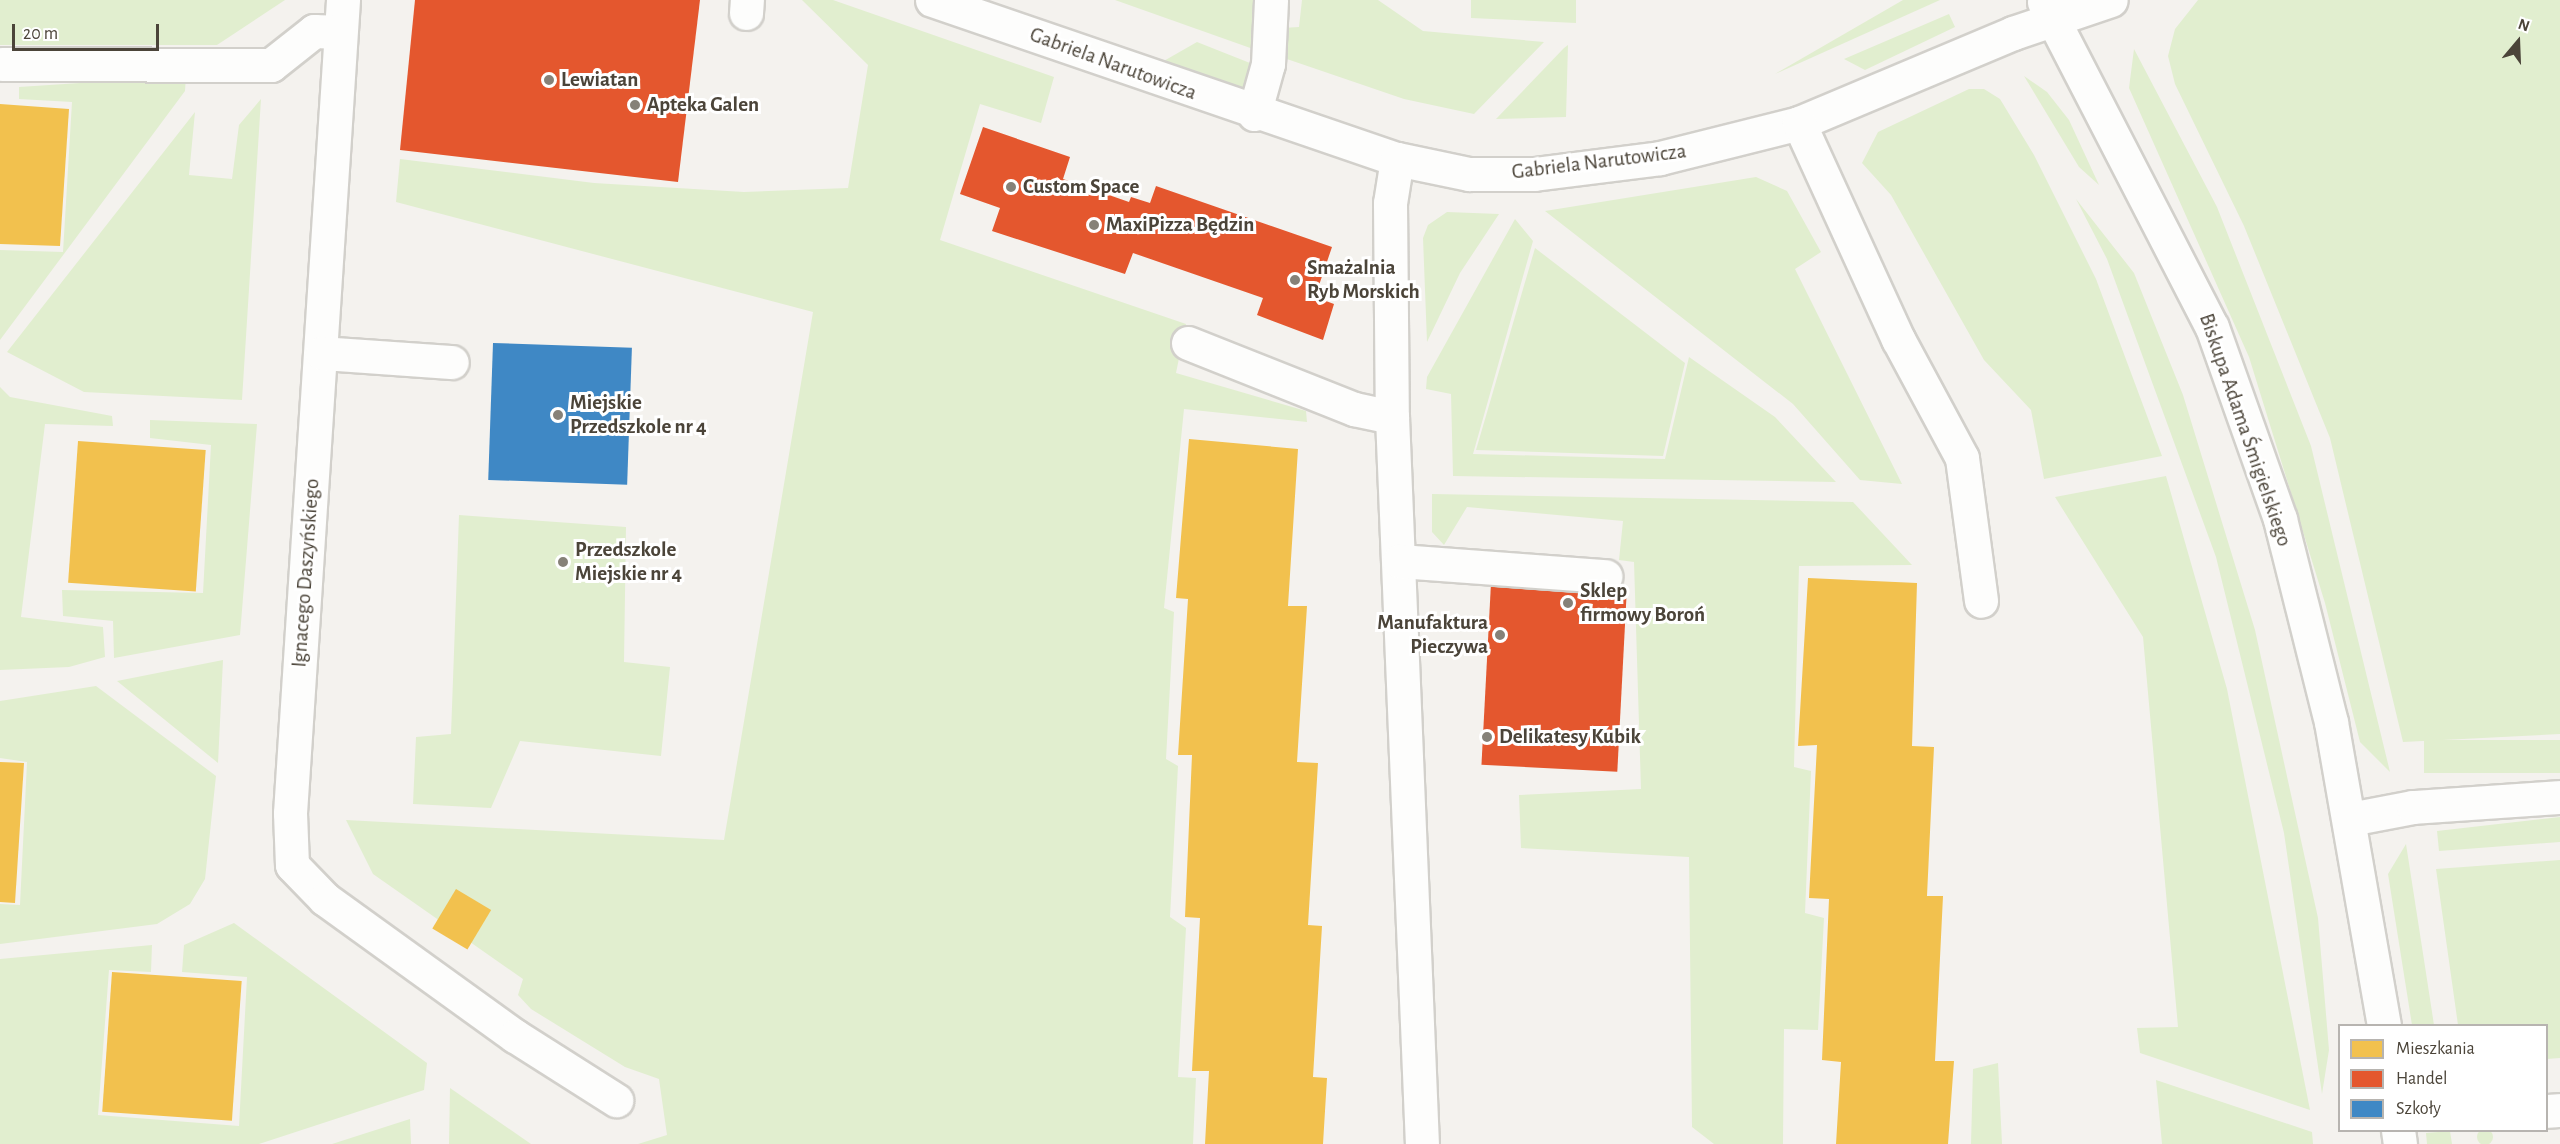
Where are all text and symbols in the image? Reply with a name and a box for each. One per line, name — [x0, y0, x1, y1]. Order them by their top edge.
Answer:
scale bar — [15, 12, 162, 50]
north arrow — [2488, 12, 2548, 72]
text: N — [2516, 16, 2532, 34]
street label: Gabriela Narutowicza — [1026, 22, 1200, 106]
text: 20 m — [23, 25, 58, 43]
place label: Lewiatan — [561, 67, 638, 93]
marker: Lewiatan — [542, 73, 556, 87]
place label: Apteka Galen — [647, 92, 759, 118]
marker: Apteka Galen — [628, 98, 642, 112]
street label: Gabriela Narutowicza — [1510, 139, 1688, 185]
place label: Custom Space — [1023, 174, 1139, 200]
marker: Custom Space — [1004, 180, 1018, 194]
place label: MaxiPizza Będzin — [1106, 212, 1254, 238]
marker: MaxiPizza Będzin — [1087, 218, 1101, 232]
place label: Smażalnia Ryb Morskich — [1307, 255, 1420, 305]
marker: Smażalnia Ryb Morskich — [1288, 273, 1302, 287]
street label: Biskupa Adama Śmigielskiego — [2193, 310, 2297, 550]
place label: Miejskie Przedszkole nr 4 — [570, 390, 707, 440]
marker: Miejskie Przedszkole nr 4 — [551, 408, 565, 422]
street label: Ignacego Daszyńskiego — [287, 478, 325, 668]
place label: Przedszkole Miejskie nr 4 — [575, 537, 682, 587]
marker: Przedszkole Miejskie nr 4 — [556, 555, 570, 569]
place label: Sklep firmowy Boroń — [1580, 578, 1705, 628]
marker: Sklep firmowy Boroń — [1561, 596, 1575, 610]
place label: Manufaktura Pieczywa — [1377, 610, 1488, 660]
marker: Manufaktura Pieczywa — [1493, 628, 1507, 642]
place label: Delikatesy Kubik — [1499, 724, 1641, 750]
marker: Delikatesy Kubik — [1480, 730, 1494, 744]
legend — [2338, 1024, 2548, 1132]
text: Mieszkania — [2396, 1040, 2475, 1058]
text: Handel — [2396, 1070, 2447, 1088]
text: Szkoły — [2396, 1100, 2441, 1118]

